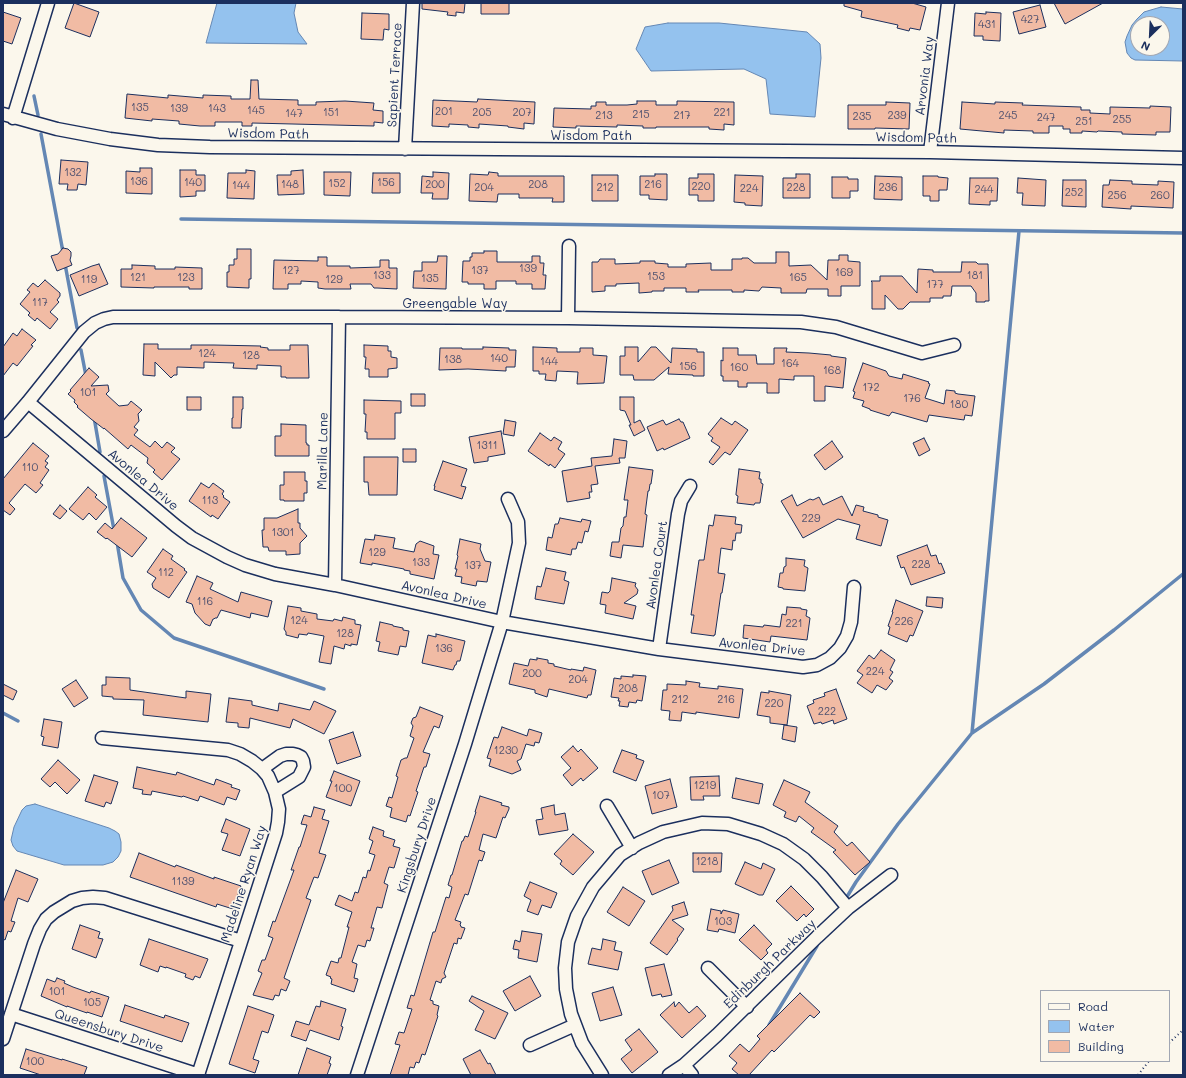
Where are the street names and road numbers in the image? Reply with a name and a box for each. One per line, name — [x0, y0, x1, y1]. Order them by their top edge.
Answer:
street label: Sapient Terrace — [384, 22, 406, 128]
street label: Arvonia Way — [912, 35, 938, 117]
street label: Wisdom Path — [227, 125, 309, 143]
street label: Wisdom Path — [550, 128, 632, 144]
street label: Wisdom Path — [875, 129, 957, 147]
street label: Greengable Way — [402, 296, 508, 312]
street label: Marilla Lane — [315, 412, 331, 490]
street label: Avonlea Drive — [105, 446, 181, 514]
street label: Avonlea Court — [643, 520, 671, 610]
street label: Avonlea Drive — [400, 578, 488, 612]
street label: Avonlea Drive — [718, 635, 806, 659]
street label: Kingsbury Drive — [394, 795, 440, 895]
street label: Madeline Ryan Way — [218, 823, 270, 945]
street label: Edinburgh Parkway — [721, 916, 819, 1012]
street label: Queensbury Drive — [52, 1006, 166, 1056]

